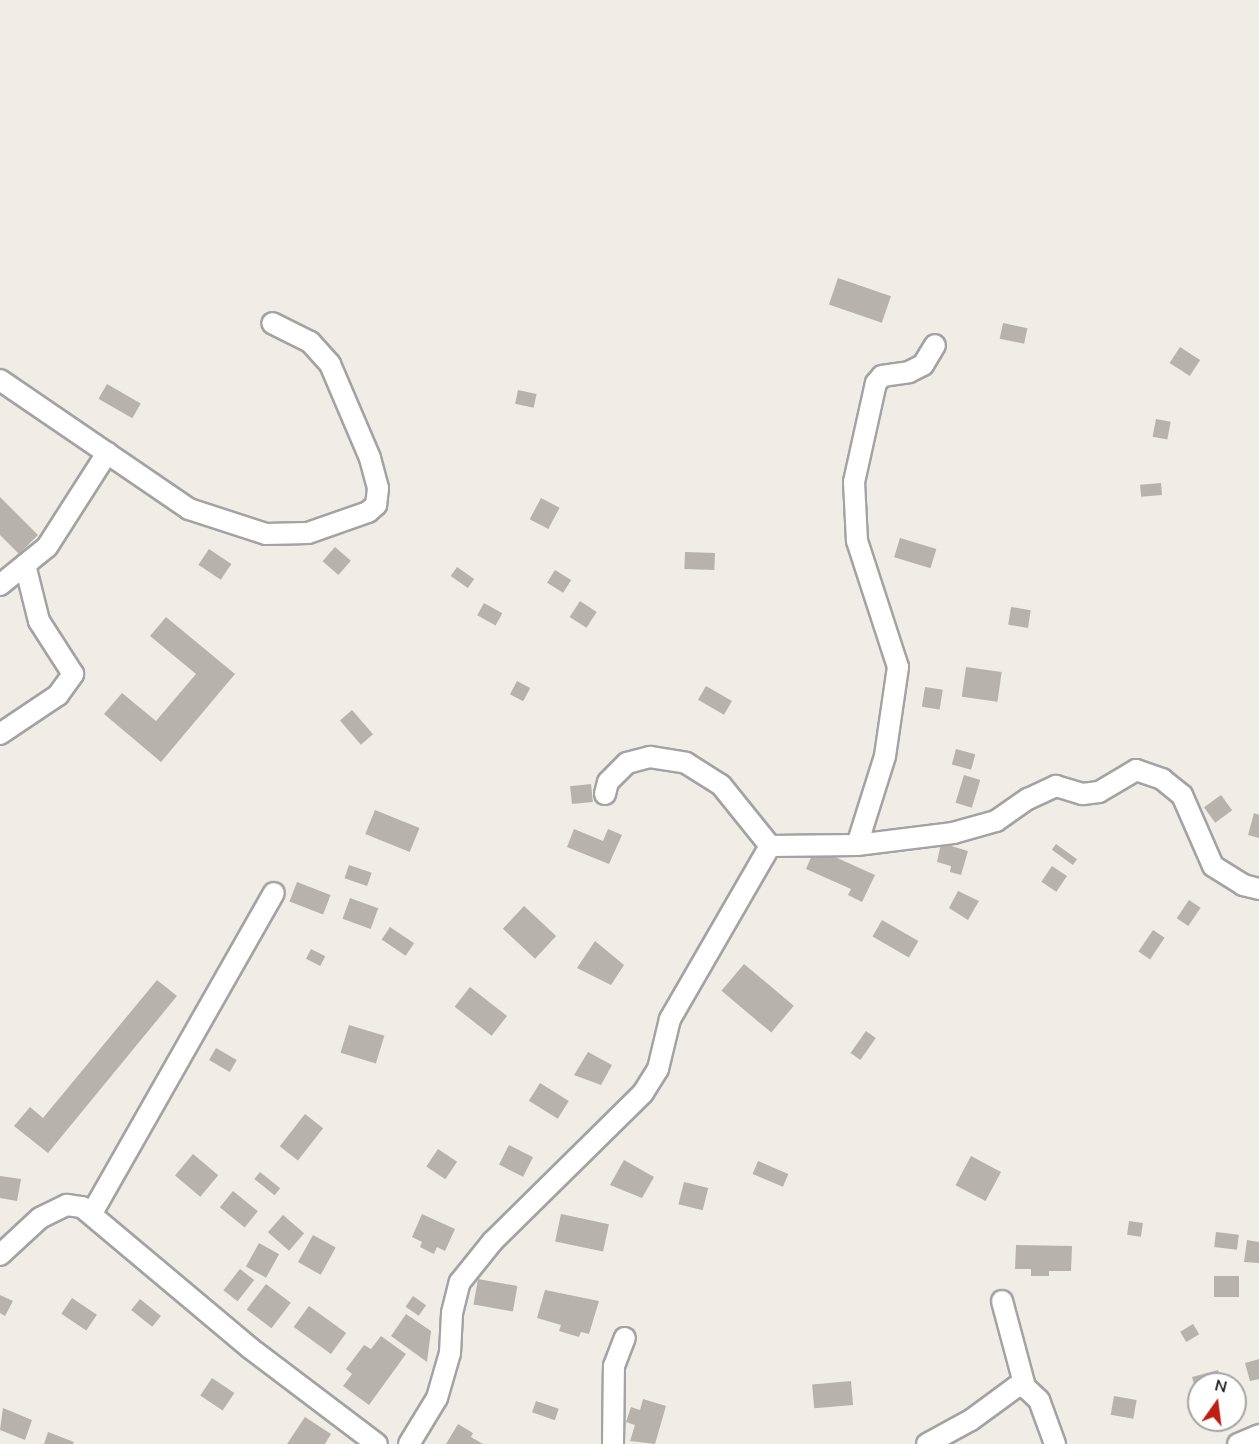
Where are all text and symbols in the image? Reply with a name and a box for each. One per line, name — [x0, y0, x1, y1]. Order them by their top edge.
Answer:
north arrow — [1187, 1372, 1247, 1432]
text: N — [1212, 1374, 1229, 1399]

